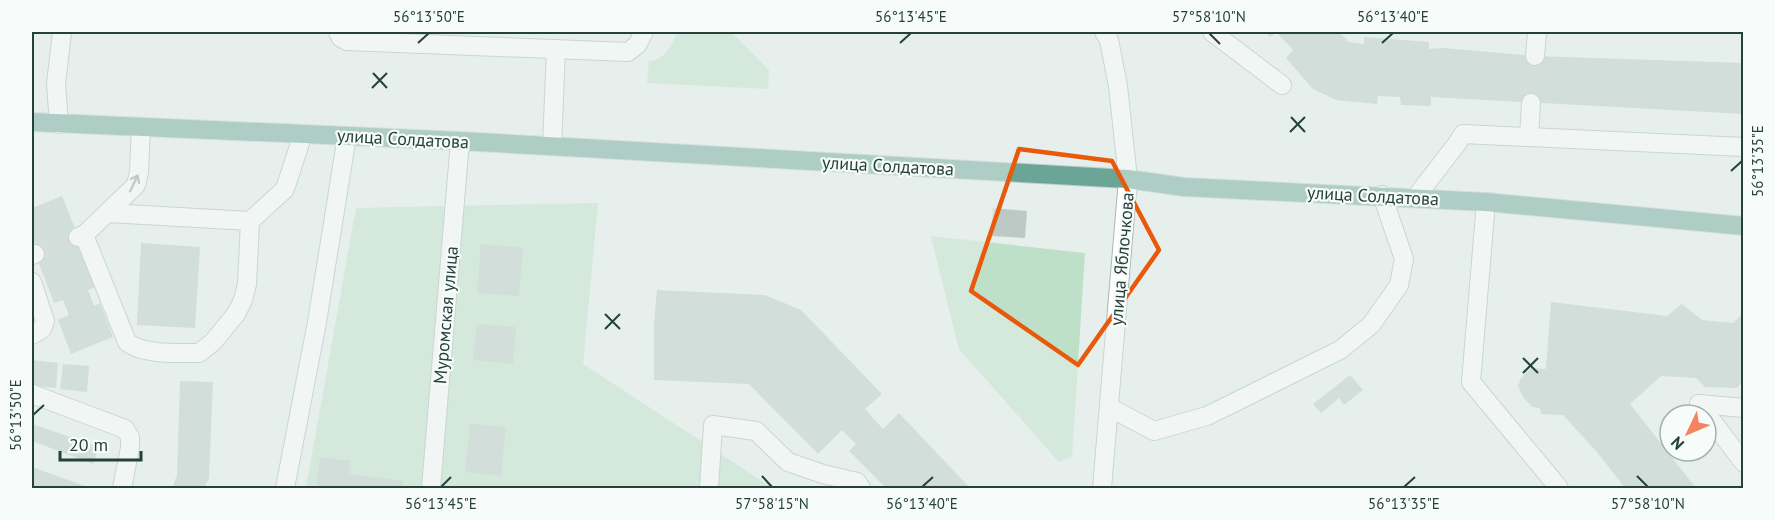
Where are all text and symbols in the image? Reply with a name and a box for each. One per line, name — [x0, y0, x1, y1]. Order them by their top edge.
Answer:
text: 56°13'50"E — [393, 7, 465, 26]
text: 56°13'45"E — [875, 7, 947, 26]
text: 57°58'10"N — [1172, 7, 1246, 26]
text: 56°13'40"E — [1357, 7, 1429, 26]
street label: улица Солдатова — [337, 124, 470, 153]
text: 56°13'35"E — [1748, 125, 1767, 197]
street label: улица Солдатова — [822, 151, 955, 180]
one-way arrow — [129, 174, 141, 192]
street label: улица Солдатова — [1307, 181, 1440, 210]
street label: улица Яблочкова — [1104, 191, 1139, 327]
street label: Муромская улица — [428, 245, 463, 385]
text: 56°13'50"E — [6, 379, 25, 451]
north arrow — [1658, 403, 1718, 463]
scale bar — [60, 424, 141, 462]
text: 20 m — [69, 433, 108, 456]
text: N — [1666, 433, 1688, 454]
text: 56°13'45"E — [405, 494, 477, 513]
text: 57°58'15"N — [735, 494, 809, 513]
text: 56°13'40"E — [886, 494, 958, 513]
text: 56°13'35"E — [1368, 494, 1440, 513]
text: 57°58'10"N — [1611, 494, 1685, 513]

